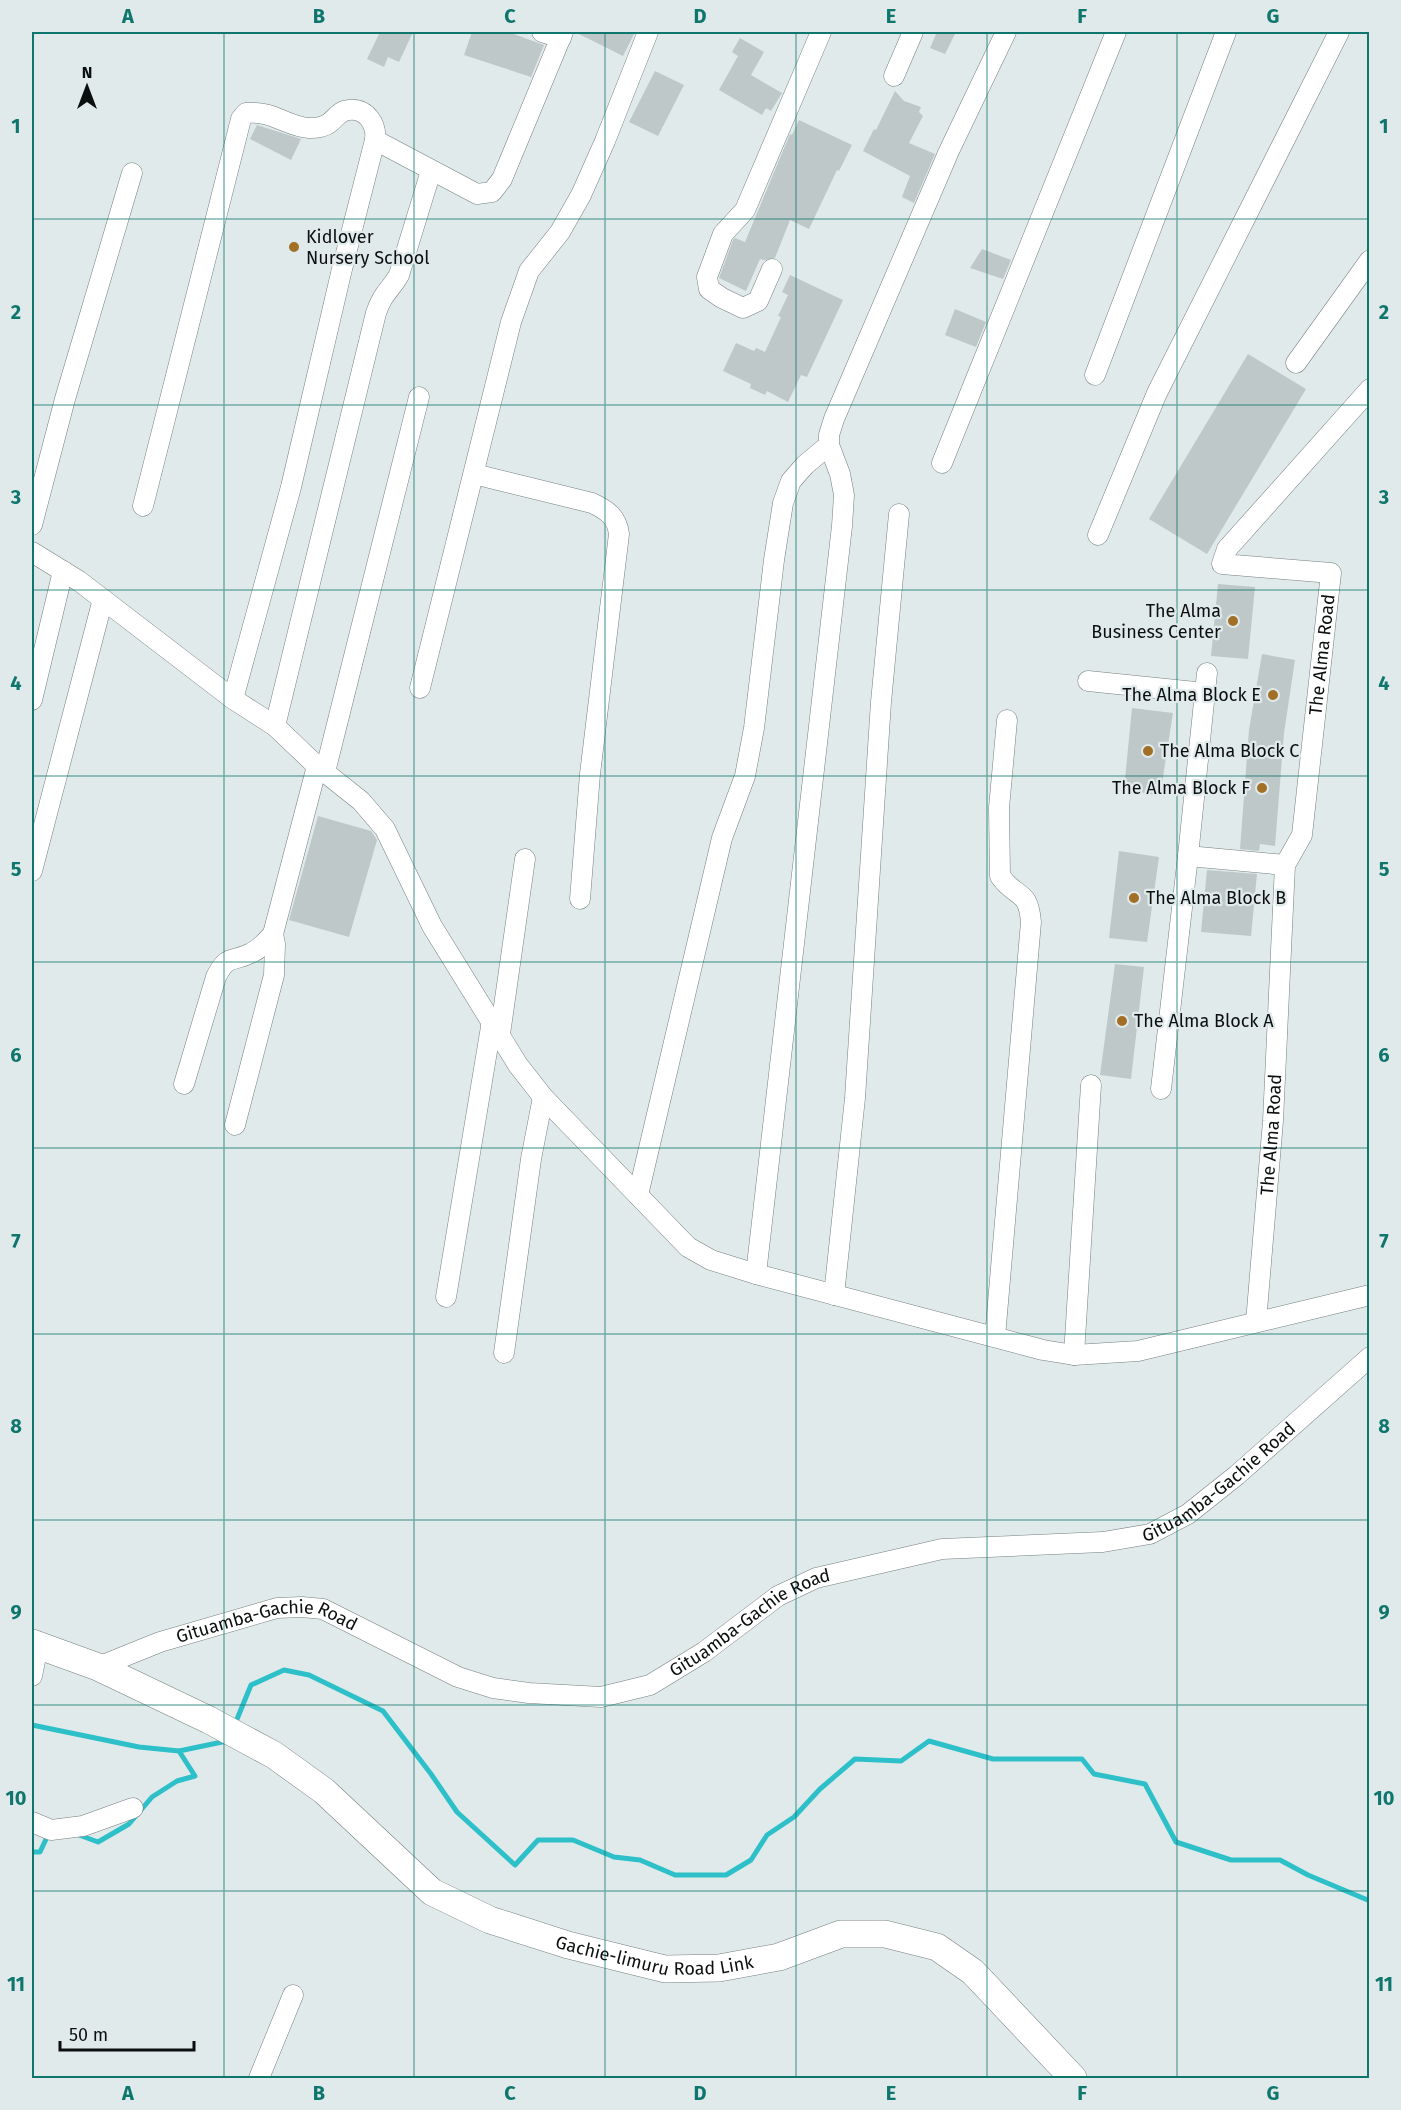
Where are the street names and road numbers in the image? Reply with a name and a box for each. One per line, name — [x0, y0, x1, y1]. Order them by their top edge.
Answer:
street label: The Alma Road — [1304, 593, 1340, 716]
street label: The Alma Road — [1256, 1073, 1286, 1196]
street label: Gituamba-Gachie Road — [1141, 1417, 1300, 1546]
street label: Gituamba-Gachie Road — [665, 1564, 832, 1682]
street label: Gituamba-Gachie Road — [174, 1596, 361, 1648]
street label: Gachie-limuru Road Link — [553, 1931, 756, 1981]

